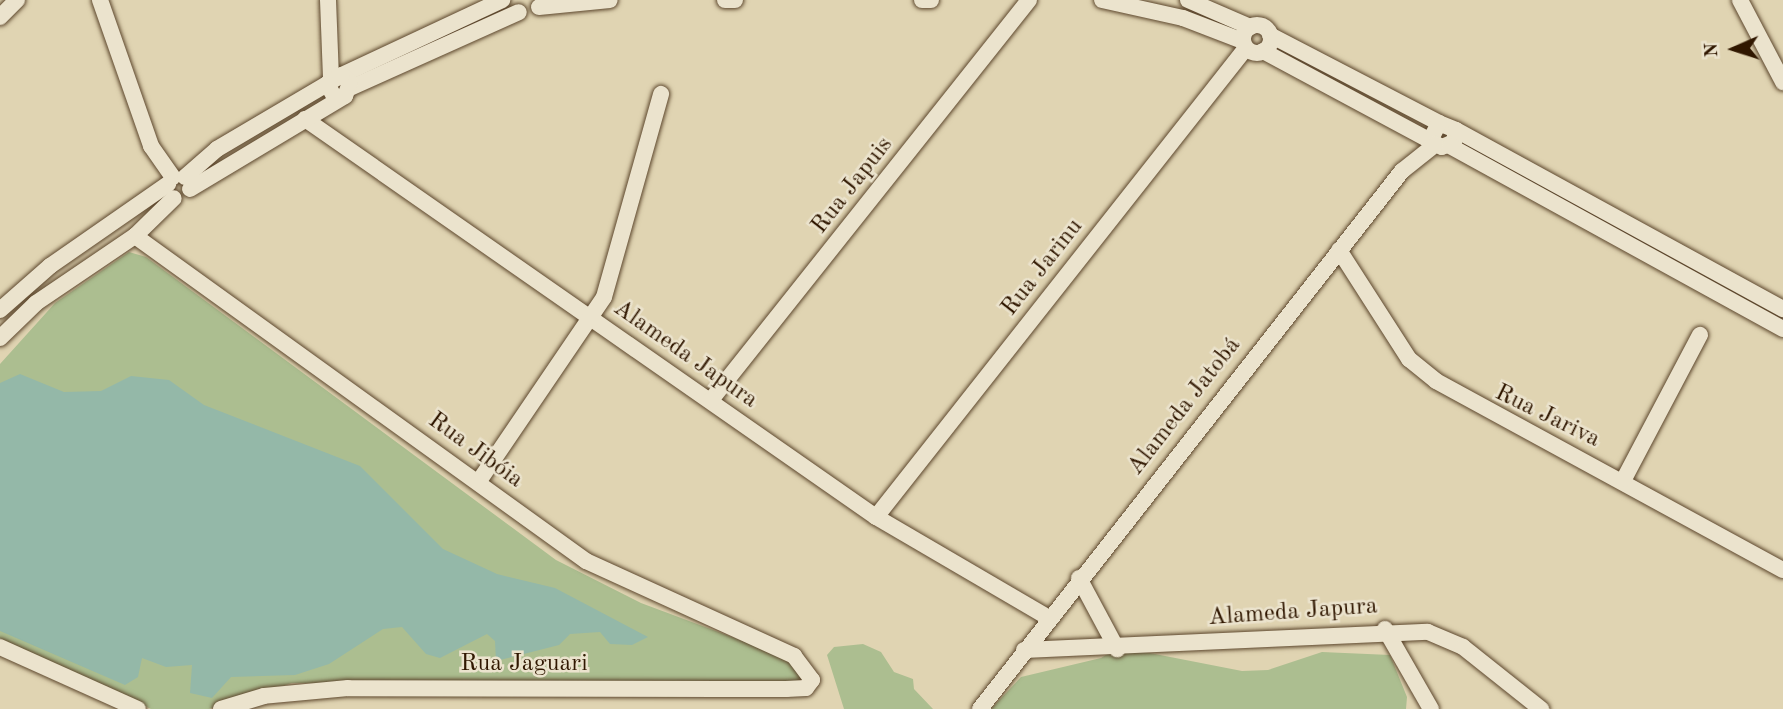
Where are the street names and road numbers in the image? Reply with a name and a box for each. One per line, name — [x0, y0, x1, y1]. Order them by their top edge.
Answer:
street label: Rua Japuis — [806, 132, 900, 240]
street label: Rua Jarinu — [996, 214, 1090, 322]
street label: Alameda Japura — [607, 295, 763, 415]
street label: Alameda Jatobá — [1122, 332, 1248, 482]
street label: Rua Jariva — [1490, 379, 1604, 455]
street label: Rua Jibóia — [422, 407, 528, 495]
street label: Alameda Japura — [1207, 593, 1379, 633]
street label: Rua Jaguari — [460, 651, 588, 679]

